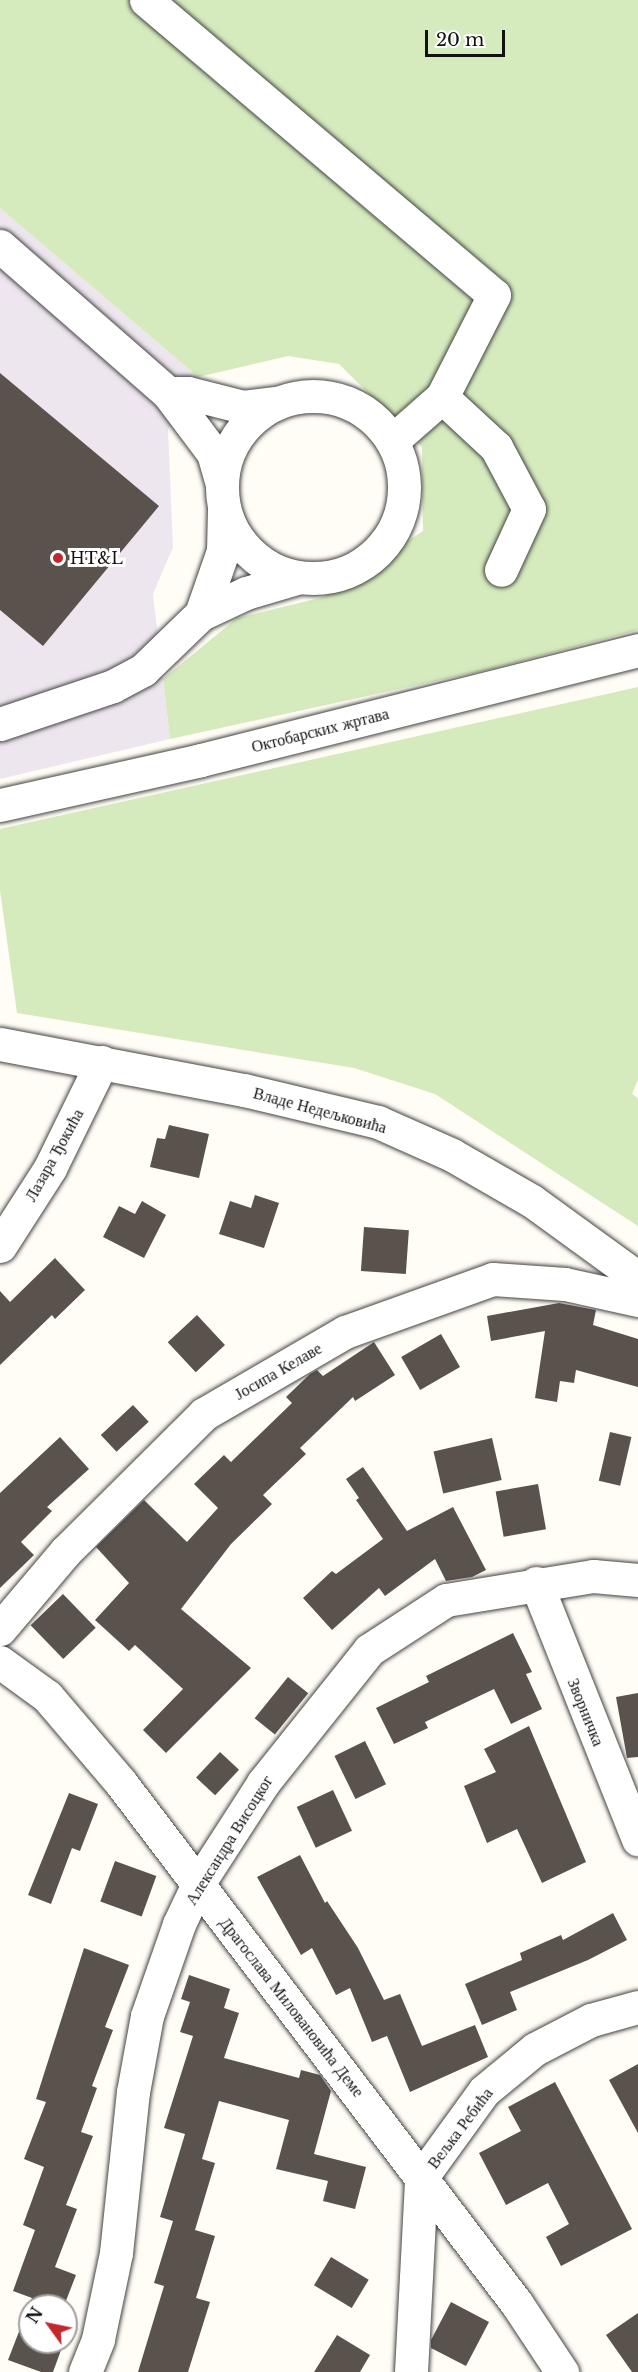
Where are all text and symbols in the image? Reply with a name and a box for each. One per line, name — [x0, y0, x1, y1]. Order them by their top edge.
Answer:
scale bar — [428, 18, 508, 56]
text: 20 m — [436, 29, 484, 51]
place label: HT&L — [70, 548, 123, 568]
marker: HT&L — [51, 551, 65, 565]
street label: Октобарских жртава — [249, 704, 391, 756]
street label: Владе Недељковића — [251, 1083, 389, 1137]
street label: Лазара Ђокића — [21, 1106, 87, 1204]
street label: Јосипа Келаве — [231, 1338, 325, 1404]
street label: Зворничка — [564, 1675, 608, 1749]
street label: Александра Висоцког — [181, 1772, 277, 1908]
street label: Драгослава Миловановића Деме — [216, 1913, 368, 2101]
street label: Вељка Ребића — [423, 2084, 497, 2172]
north arrow — [18, 2294, 78, 2354]
text: N — [22, 2304, 47, 2327]

